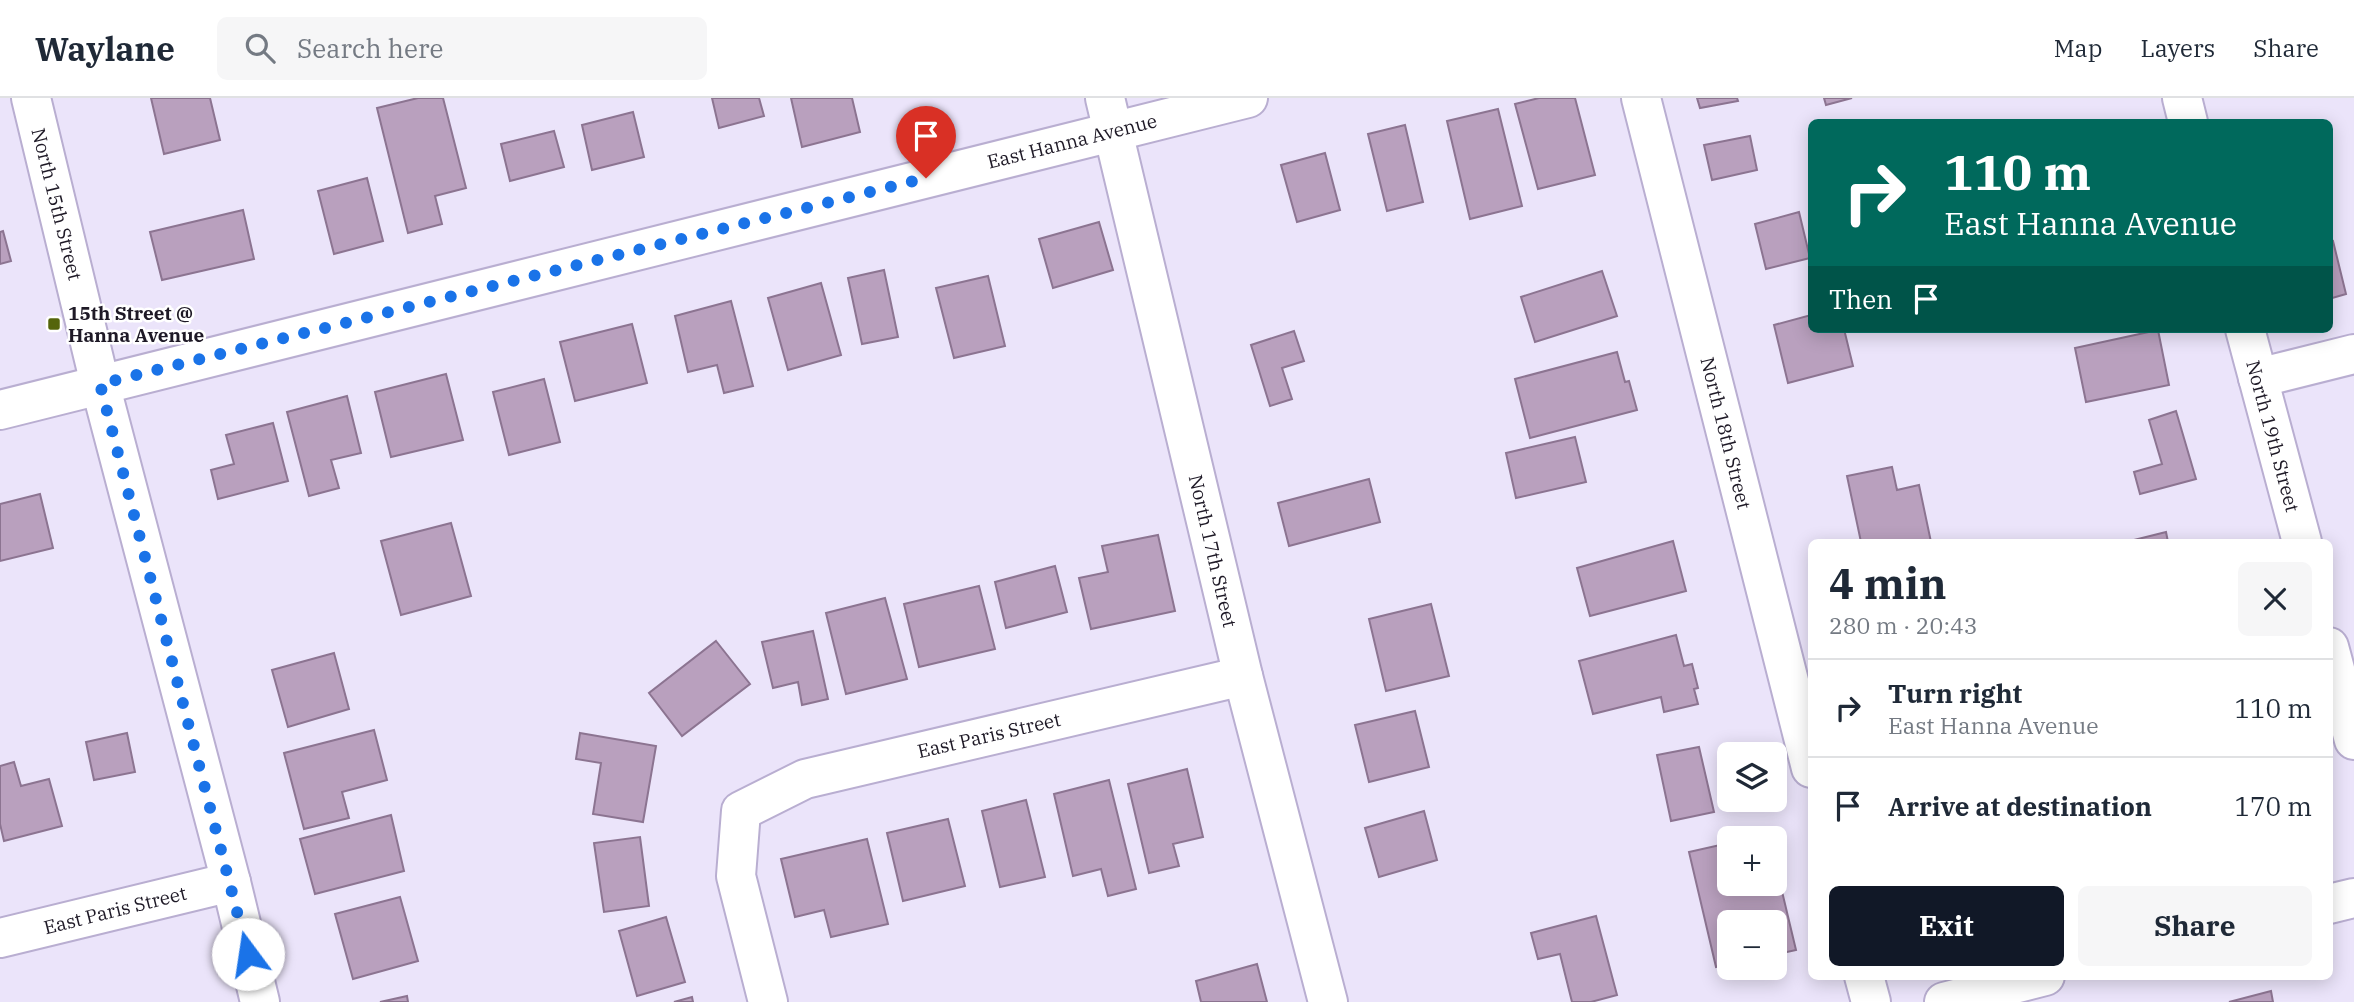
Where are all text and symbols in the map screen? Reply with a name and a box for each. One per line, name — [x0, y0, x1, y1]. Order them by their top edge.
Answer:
search box — [217, 17, 707, 80]
text: Waylane — [35, 27, 175, 70]
icon: search — [241, 29, 279, 67]
text: Search here — [297, 31, 443, 65]
text: Map — [2054, 32, 2102, 64]
text: Layers — [2140, 32, 2215, 64]
text: Share — [2253, 32, 2319, 64]
pin — [896, 106, 956, 178]
street label: East Hanna Avenue — [985, 108, 1159, 174]
icon: arrive — [907, 117, 945, 155]
street label: North 15th Street — [26, 125, 88, 283]
text: 110 m — [1944, 140, 2091, 203]
icon: right — [1829, 147, 1920, 238]
text: East Hanna Avenue — [1944, 202, 2237, 244]
icon: arrive — [1907, 280, 1945, 318]
text: Then — [1829, 282, 1893, 316]
place label: 15th Street @ Hanna Avenue — [68, 301, 204, 347]
marker: 15th Street @ Hanna Avenue — [46, 316, 62, 332]
street label: North 18th Street — [1695, 354, 1757, 512]
street label: North 19th Street — [2241, 357, 2305, 515]
street label: North 17th Street — [1184, 472, 1242, 630]
text: 4 min — [1829, 556, 1947, 611]
button: close — [2238, 562, 2312, 636]
text: 280 m · 20:43 — [1829, 610, 1978, 640]
text: Turn right — [1888, 676, 2022, 710]
icon: right — [1829, 689, 1867, 727]
text: 110 m — [2234, 691, 2312, 725]
street label: East Paris Street — [915, 707, 1063, 763]
text: East Hanna Avenue — [1888, 710, 2099, 740]
map controls — [1717, 742, 1787, 980]
button: layers — [1717, 742, 1787, 812]
icon: arrive — [1829, 787, 1867, 825]
text: Arrive at destination — [1888, 789, 2152, 823]
text: 170 m — [2234, 789, 2312, 823]
button: + — [1717, 826, 1787, 896]
street label: East Paris Street — [41, 881, 189, 939]
button: Exit — [1829, 886, 2064, 966]
button: Share — [2078, 886, 2312, 966]
button: − — [1717, 910, 1787, 980]
position arrow — [211, 917, 285, 991]

